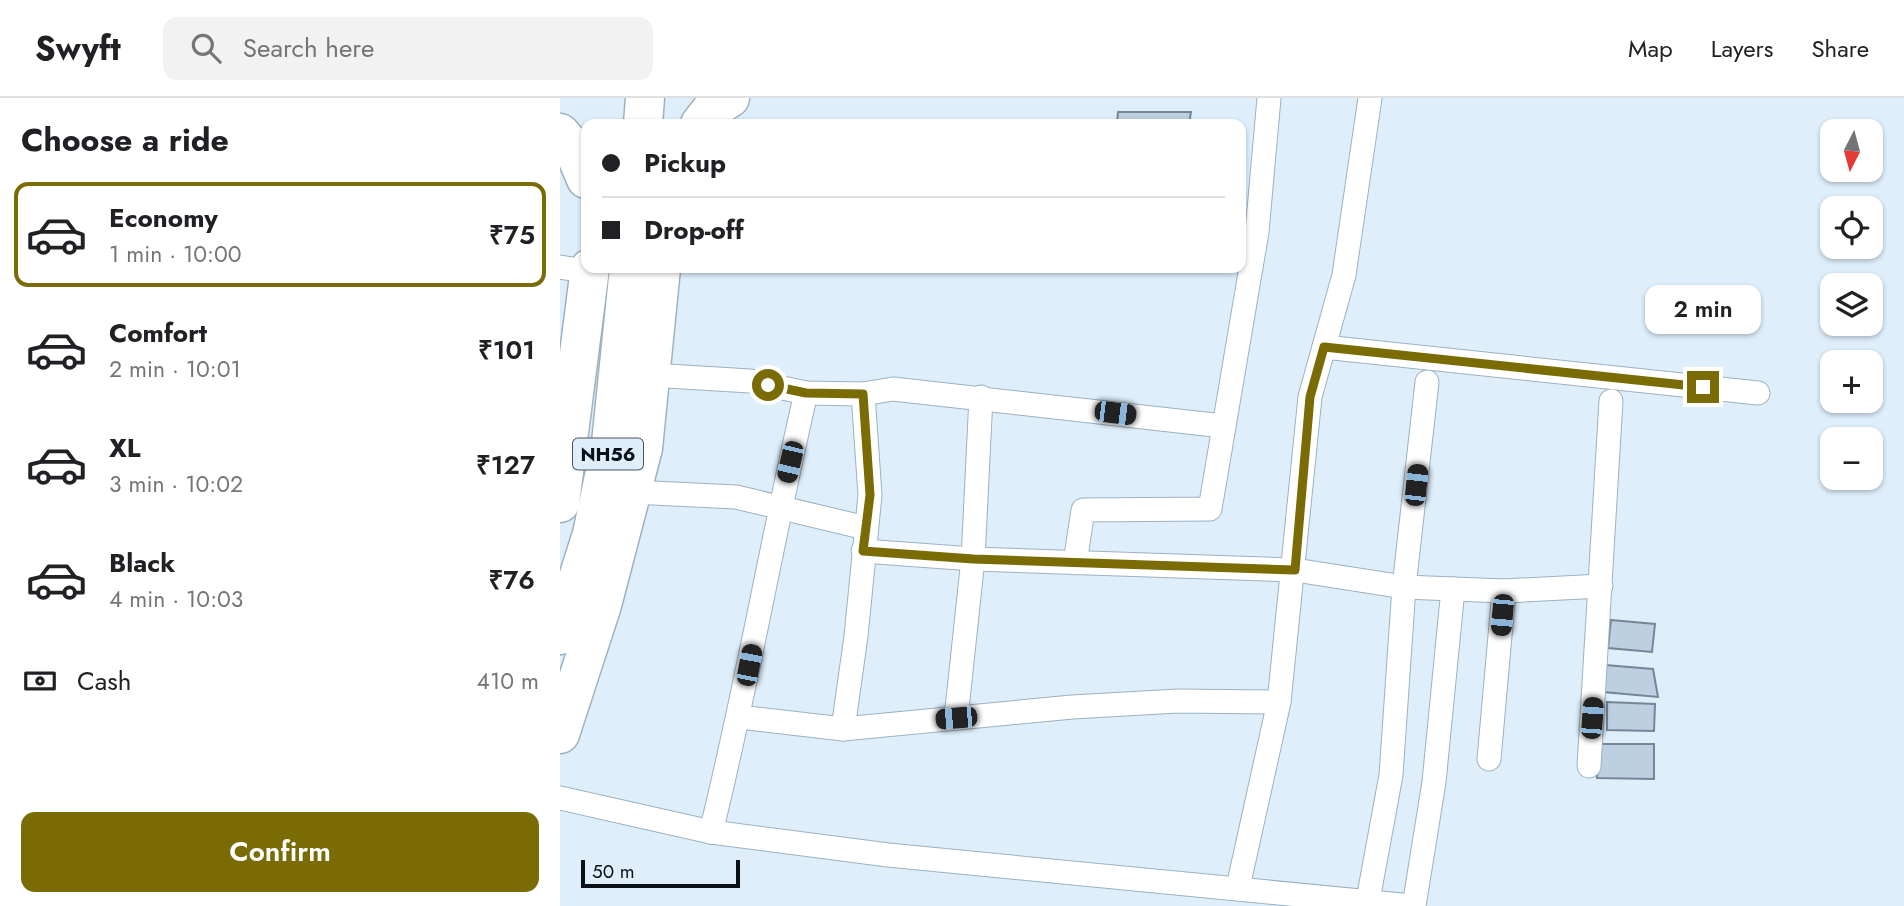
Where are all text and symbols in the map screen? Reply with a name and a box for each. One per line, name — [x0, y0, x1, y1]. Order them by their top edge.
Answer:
search box — [163, 17, 653, 80]
text: Swyft — [35, 25, 121, 72]
icon: search — [187, 29, 225, 67]
text: Search here — [243, 29, 374, 67]
text: Map — [1628, 31, 1673, 66]
text: Layers — [1711, 31, 1773, 66]
text: Share — [1811, 31, 1869, 66]
text: Choose a ride — [21, 117, 229, 163]
north arrow — [1820, 119, 1883, 182]
map controls — [1820, 119, 1883, 490]
text: Pickup — [644, 144, 726, 182]
button: locate — [1820, 196, 1883, 259]
text: Economy — [109, 199, 218, 237]
icon: car — [25, 203, 88, 266]
text: Drop-off — [644, 211, 744, 249]
text: ₹75 — [489, 216, 535, 254]
text: 1 min · 10:00 — [109, 237, 242, 271]
button: layers — [1820, 273, 1883, 336]
callout: 2 min — [1645, 286, 1761, 334]
text: 2 min — [1673, 292, 1733, 326]
text: Comfort — [109, 314, 207, 352]
icon: car — [25, 318, 88, 381]
text: ₹101 — [478, 331, 535, 369]
button: + — [1820, 350, 1883, 413]
text: 2 min · 10:01 — [109, 352, 241, 386]
route start — [752, 369, 784, 401]
route end — [1687, 371, 1719, 403]
car — [1093, 400, 1138, 426]
button: − — [1820, 427, 1883, 490]
text: XL — [109, 429, 141, 467]
icon: car — [25, 433, 88, 496]
road number: NH56 — [573, 438, 643, 470]
car — [776, 439, 805, 485]
text: ₹127 — [476, 446, 535, 484]
car — [1404, 463, 1429, 507]
text: 3 min · 10:02 — [109, 467, 243, 501]
text: Black — [109, 544, 175, 582]
icon: car — [25, 548, 88, 611]
text: ₹76 — [488, 561, 535, 599]
text: 4 min · 10:03 — [109, 582, 243, 616]
car — [1490, 593, 1515, 637]
car — [735, 642, 764, 688]
icon: cash — [21, 662, 59, 700]
text: Cash — [77, 662, 131, 700]
text: 410 m — [477, 664, 539, 698]
car — [1581, 696, 1604, 740]
car — [935, 706, 978, 730]
button: Confirm — [21, 812, 539, 892]
scale bar — [581, 857, 740, 889]
text: 50 m — [592, 858, 635, 885]

